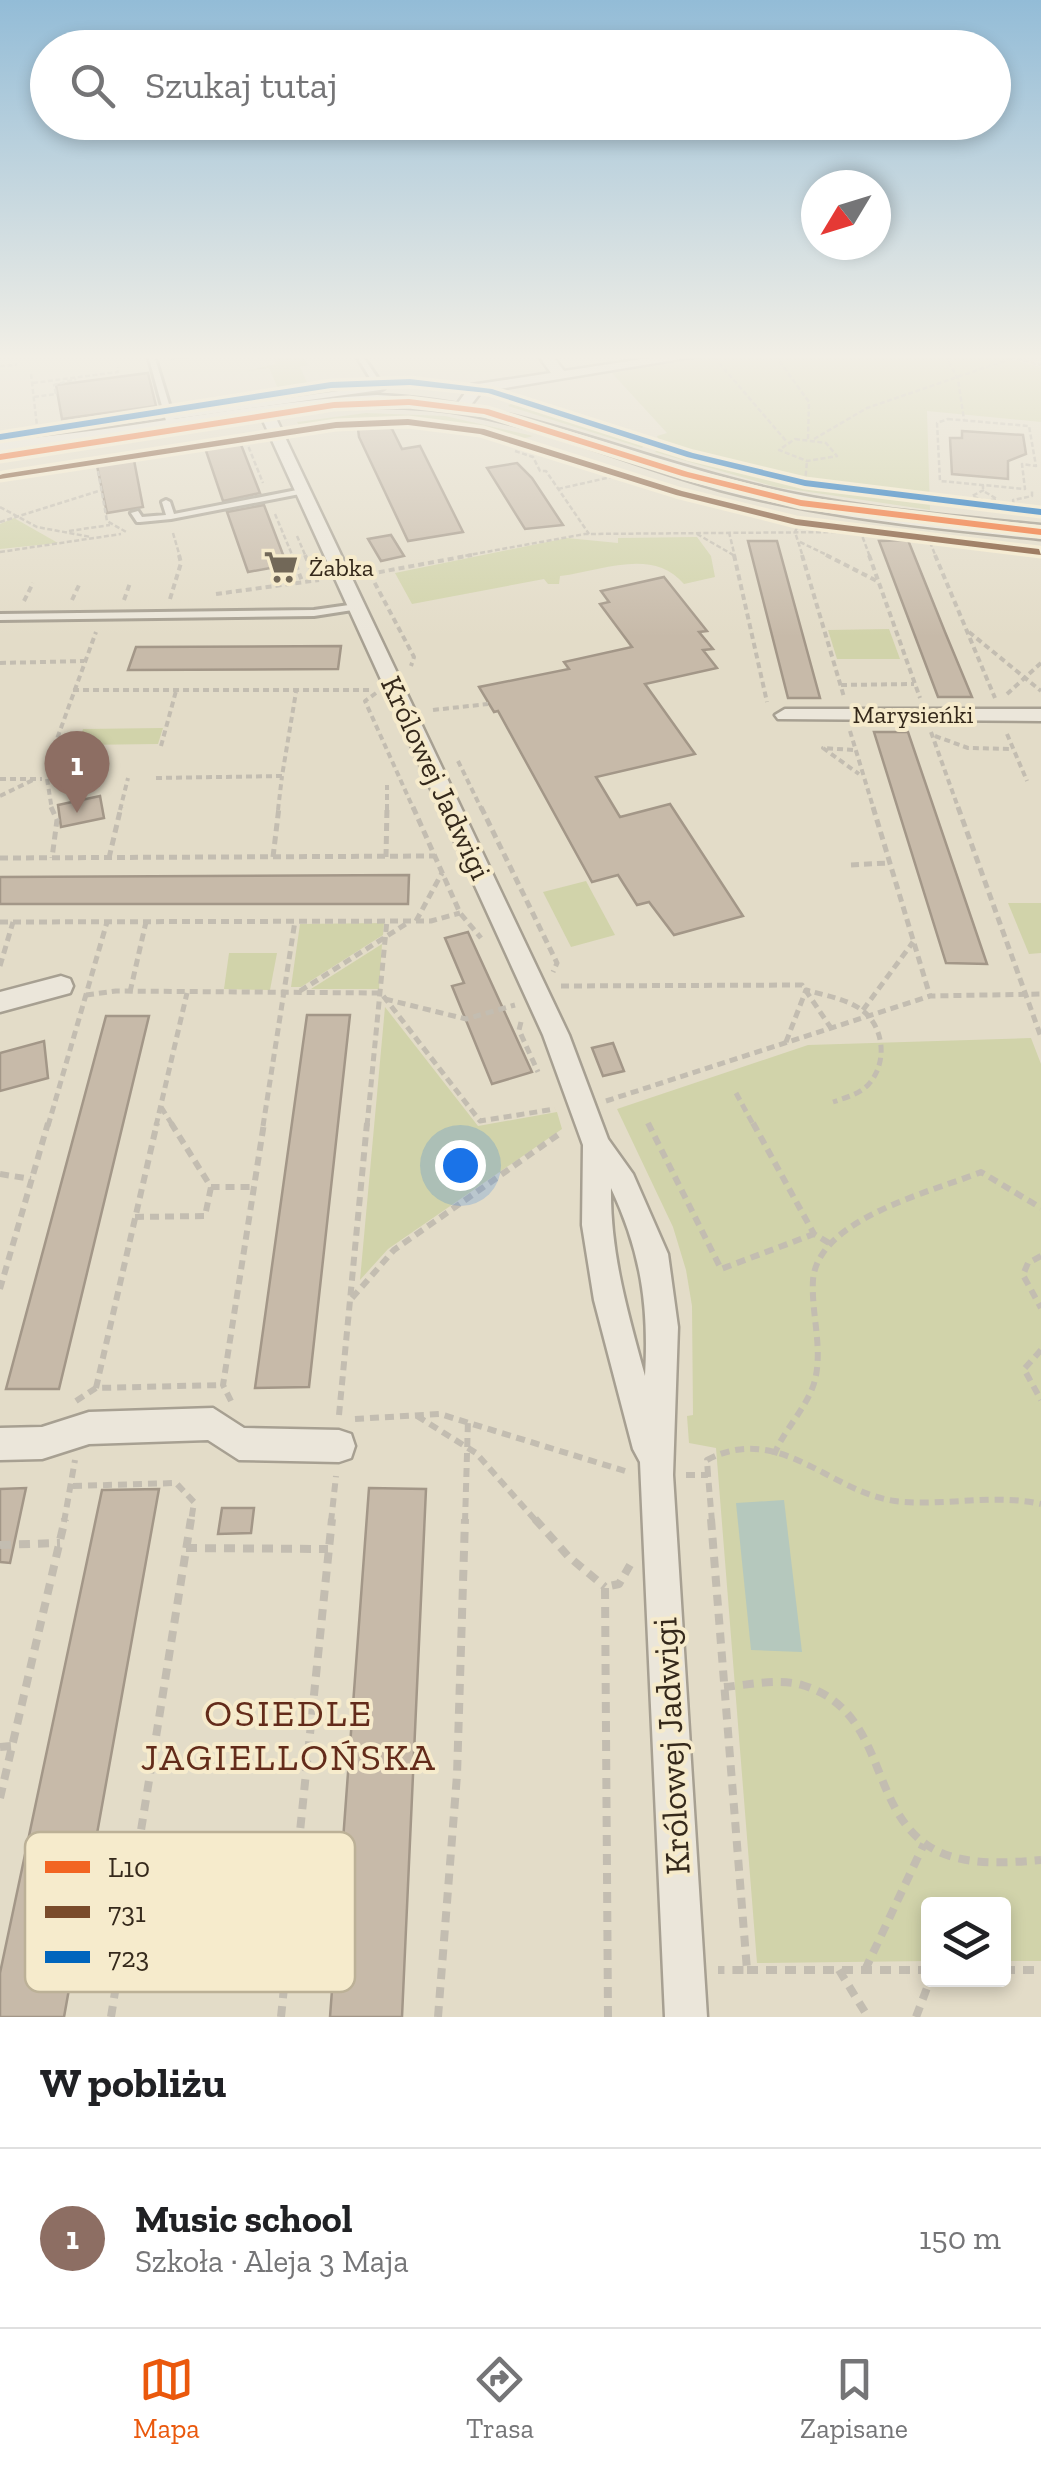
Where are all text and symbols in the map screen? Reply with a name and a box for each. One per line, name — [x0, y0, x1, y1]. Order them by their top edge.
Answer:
search box — [30, 30, 1011, 140]
icon: search — [65, 58, 120, 113]
text: Szukaj tutaj — [145, 62, 338, 108]
north arrow — [801, 170, 891, 260]
supermarket icon: Żabka — [262, 548, 300, 586]
place label: Żabka — [309, 552, 374, 582]
street label: Królowej Jadwigi — [373, 670, 499, 886]
street label: Marysieńki — [853, 699, 973, 729]
pin: 1 — [44, 730, 110, 813]
your location — [435, 1140, 486, 1191]
street label: Królowej Jadwigi — [643, 1616, 699, 1876]
district label: OSIEDLE JAGIELLOŃSKA — [141, 1690, 437, 1780]
legend — [25, 1832, 355, 1992]
text: L10 — [108, 1851, 150, 1884]
text: 731 — [108, 1896, 146, 1929]
map controls — [921, 1897, 1011, 1987]
button: layers — [921, 1897, 1011, 1987]
text: 723 — [108, 1941, 149, 1974]
text: W pobliżu — [40, 2057, 226, 2108]
text: Music school — [135, 2196, 353, 2242]
text: 1 — [66, 2219, 79, 2257]
text: 150 m — [919, 2219, 1001, 2257]
text: Szkoła · Aleja 3 Maja — [135, 2242, 409, 2280]
tab: Mapa — [133, 2352, 200, 2445]
tab: Trasa — [466, 2352, 534, 2445]
tab: Zapisane — [800, 2352, 908, 2445]

